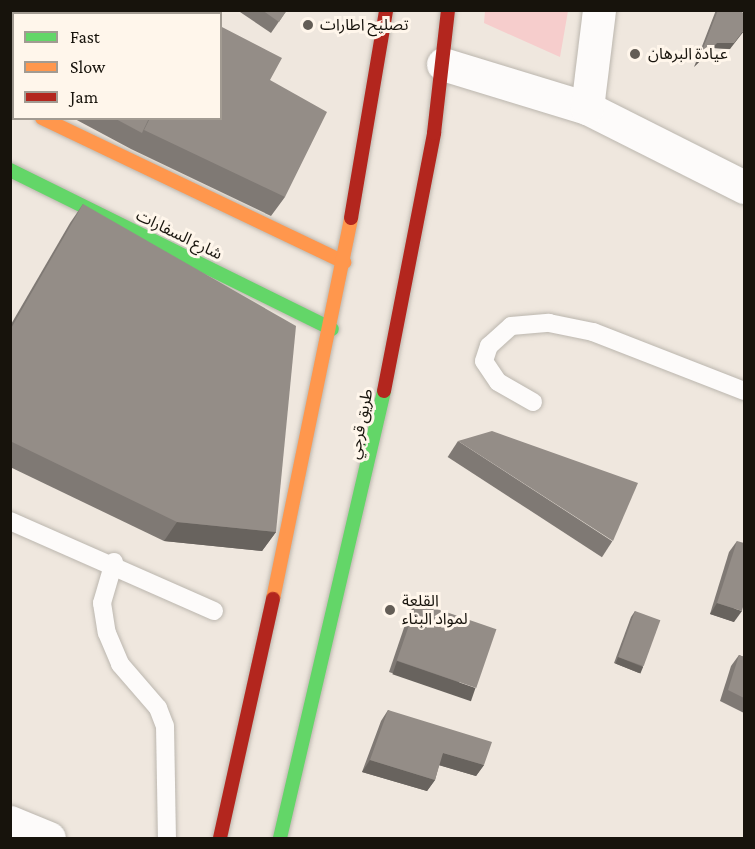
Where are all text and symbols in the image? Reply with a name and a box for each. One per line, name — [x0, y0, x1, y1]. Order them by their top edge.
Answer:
legend — [12, 12, 222, 120]
place label: تصليح اطارات — [320, 15, 409, 35]
marker: تصليح اطارات — [301, 18, 315, 32]
text: Fast — [70, 27, 100, 47]
place label: عيادة البرهان — [648, 44, 728, 64]
marker: عيادة البرهان — [626, 45, 644, 63]
text: Slow — [70, 57, 105, 77]
text: Jam — [70, 87, 98, 107]
street label: شارع السفارات — [133, 206, 225, 264]
street label: طريق قرجي — [345, 387, 377, 461]
place label: القلعة لمواد البناء — [402, 591, 468, 629]
marker: القلعة لمواد البناء — [383, 603, 397, 617]

